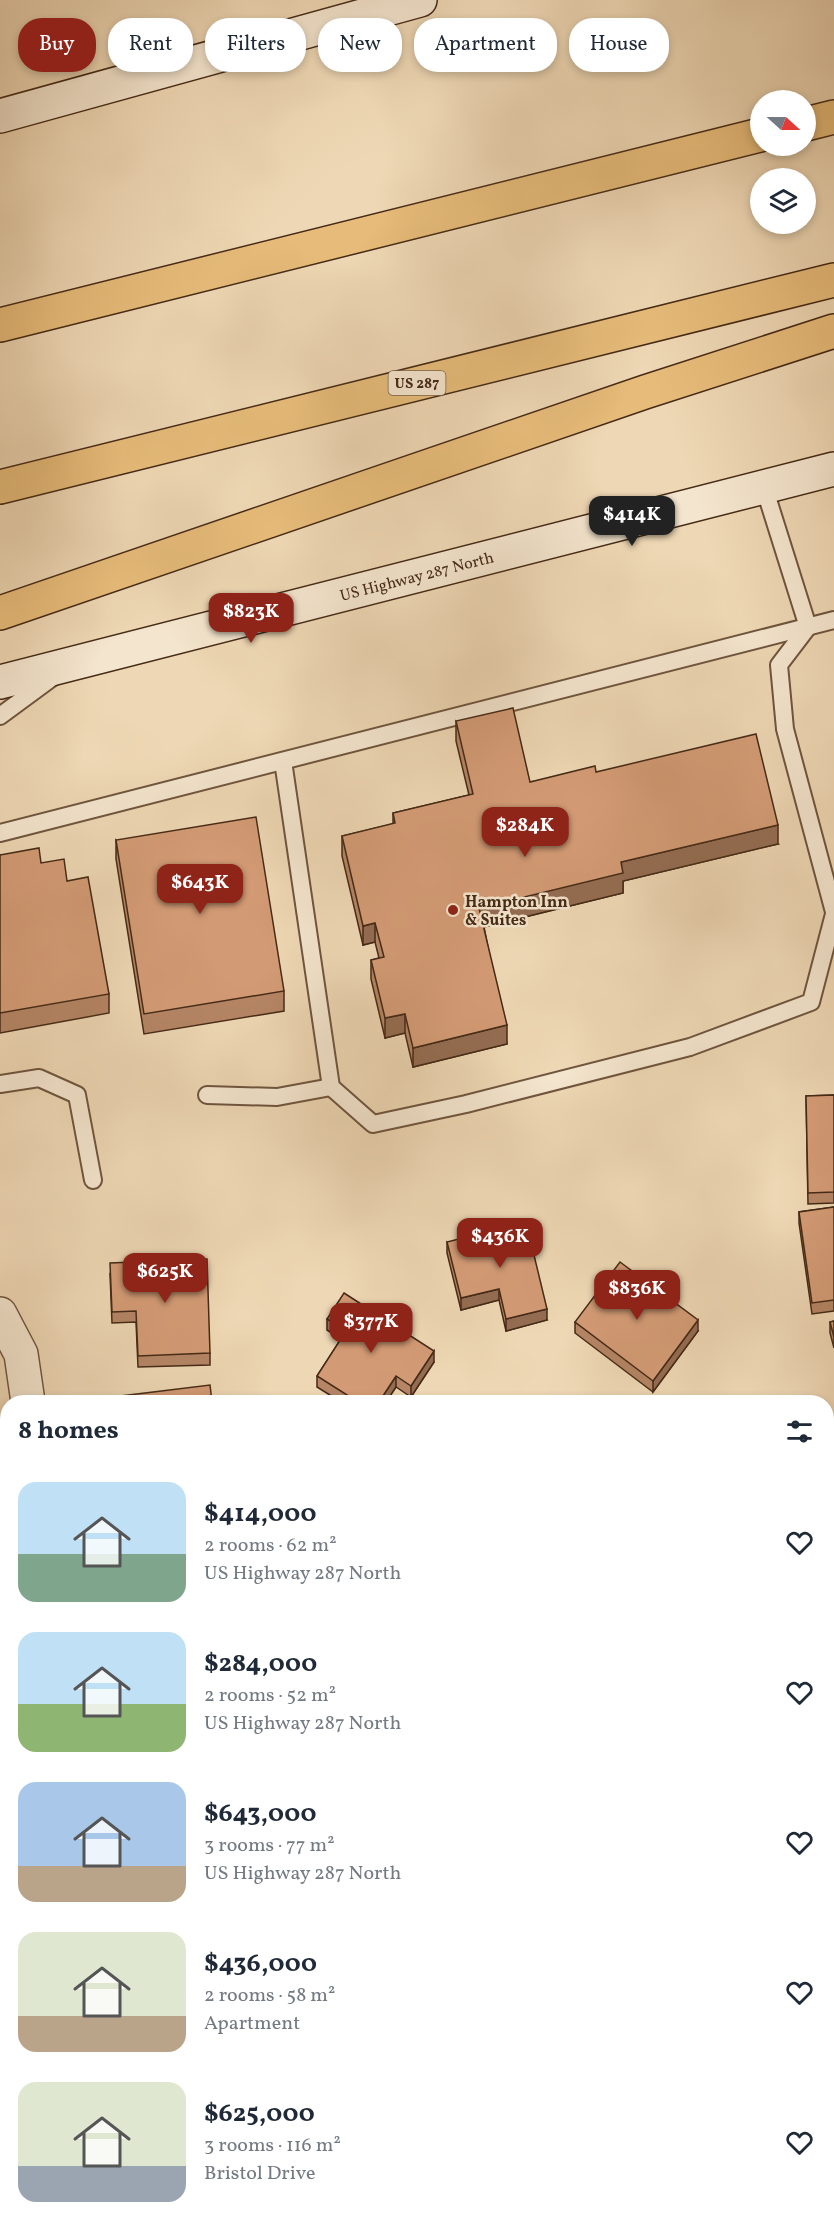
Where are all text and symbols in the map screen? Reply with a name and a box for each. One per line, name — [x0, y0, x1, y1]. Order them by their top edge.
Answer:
chip: Buy — [18, 18, 96, 72]
chip: Rent — [108, 18, 193, 72]
chip: Filters — [205, 18, 306, 72]
chip: New — [318, 18, 402, 72]
chip: Apartment — [414, 18, 557, 72]
chip: House — [569, 18, 669, 72]
north arrow — [750, 90, 816, 156]
map controls — [750, 90, 816, 234]
button: layers — [750, 168, 816, 234]
road number: US 287 — [388, 371, 446, 395]
pin: $414K — [590, 496, 674, 547]
text: $414K — [603, 501, 661, 529]
street label: US Highway 287 North — [338, 547, 496, 608]
pin: $823K — [209, 593, 293, 644]
text: $823K — [223, 598, 279, 626]
pin: $284K — [483, 807, 567, 858]
text: $284K — [496, 812, 554, 840]
pin: $643K — [158, 864, 242, 915]
text: $643K — [171, 869, 229, 897]
place label: Hampton Inn & Suites — [465, 892, 568, 932]
marker: Hampton Inn & Suites — [446, 903, 460, 917]
pin: $436K — [458, 1218, 542, 1269]
text: $436K — [471, 1223, 529, 1251]
pin: $625K — [123, 1253, 207, 1304]
text: $625K — [137, 1258, 193, 1286]
pin: $836K — [595, 1270, 679, 1321]
text: $836K — [608, 1275, 666, 1303]
pin: $377K — [329, 1303, 413, 1354]
text: $377K — [344, 1308, 398, 1336]
text: 8 homes — [18, 1413, 119, 1449]
icon: filters — [783, 1415, 816, 1448]
text: $414,000 — [204, 1496, 317, 1532]
icon: home — [66, 1506, 138, 1578]
icon: heart — [783, 1526, 816, 1559]
text: 2 rooms · 62 m² — [204, 1532, 337, 1560]
text: US Highway 287 North — [204, 1560, 401, 1588]
text: $284,000 — [204, 1646, 317, 1682]
icon: home — [66, 1656, 138, 1728]
icon: heart — [783, 1676, 816, 1709]
text: 2 rooms · 52 m² — [204, 1682, 336, 1710]
text: US Highway 287 North — [204, 1710, 401, 1738]
text: $643,000 — [204, 1796, 317, 1832]
icon: home — [66, 1806, 138, 1878]
icon: heart — [783, 1826, 816, 1859]
text: 3 rooms · 77 m² — [204, 1832, 335, 1860]
text: US Highway 287 North — [204, 1860, 401, 1888]
text: $436,000 — [204, 1946, 317, 1982]
icon: home — [66, 1956, 138, 2028]
icon: heart — [783, 1976, 816, 2009]
text: 2 rooms · 58 m² — [204, 1982, 335, 2010]
text: Apartment — [204, 2010, 300, 2038]
text: $625,000 — [204, 2096, 315, 2132]
icon: home — [66, 2106, 138, 2178]
icon: heart — [783, 2126, 816, 2159]
text: 3 rooms · 116 m² — [204, 2132, 341, 2160]
text: Bristol Drive — [204, 2160, 316, 2188]

